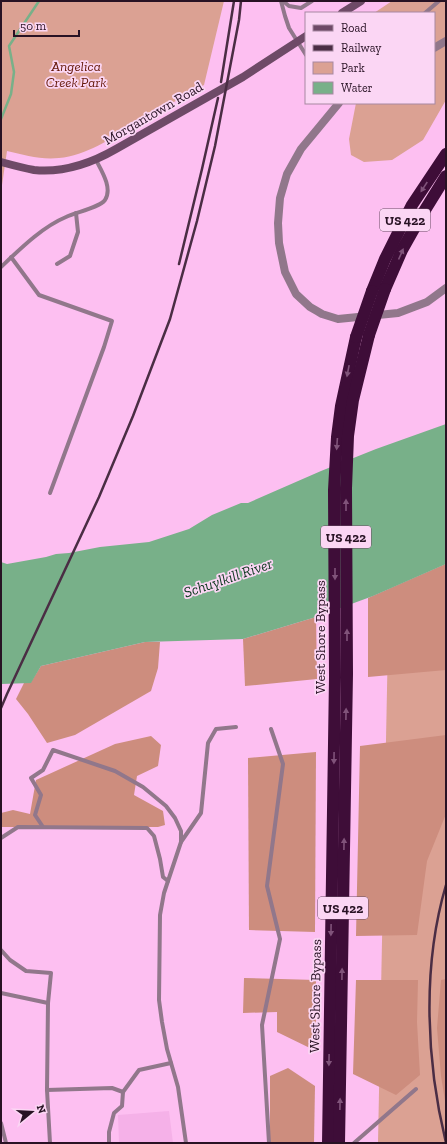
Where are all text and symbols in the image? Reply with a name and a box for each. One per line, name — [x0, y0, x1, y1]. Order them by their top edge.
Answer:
scale bar — [14, 12, 79, 38]
legend — [305, 12, 435, 104]
text: 50 m — [20, 19, 47, 33]
text: Road — [341, 21, 367, 35]
text: Railway — [341, 41, 382, 55]
park label: Angelica Creek Park — [46, 58, 106, 91]
text: Park — [341, 61, 366, 75]
street label: Morgantown Road — [101, 78, 206, 149]
text: Water — [341, 81, 373, 95]
one-way arrow — [421, 181, 428, 192]
road number: US 422 — [380, 209, 430, 231]
one-way arrow — [398, 248, 404, 259]
one-way arrow — [345, 365, 351, 377]
one-way arrow — [333, 438, 340, 450]
one-way arrow — [343, 498, 349, 511]
road number: US 422 — [321, 526, 371, 548]
water label: Schuylkill River — [181, 554, 276, 602]
one-way arrow — [332, 568, 338, 581]
street label: West Shore Bypass — [312, 580, 329, 694]
one-way arrow — [344, 628, 350, 641]
one-way arrow — [343, 707, 349, 720]
one-way arrow — [331, 752, 337, 765]
one-way arrow — [341, 837, 347, 850]
road number: US 422 — [318, 897, 368, 919]
one-way arrow — [328, 924, 334, 937]
street label: West Shore Bypass — [306, 939, 325, 1053]
one-way arrow — [339, 967, 345, 980]
one-way arrow — [326, 1054, 333, 1066]
north arrow — [12, 1092, 52, 1132]
one-way arrow — [337, 1097, 343, 1110]
text: N — [34, 1103, 49, 1116]

